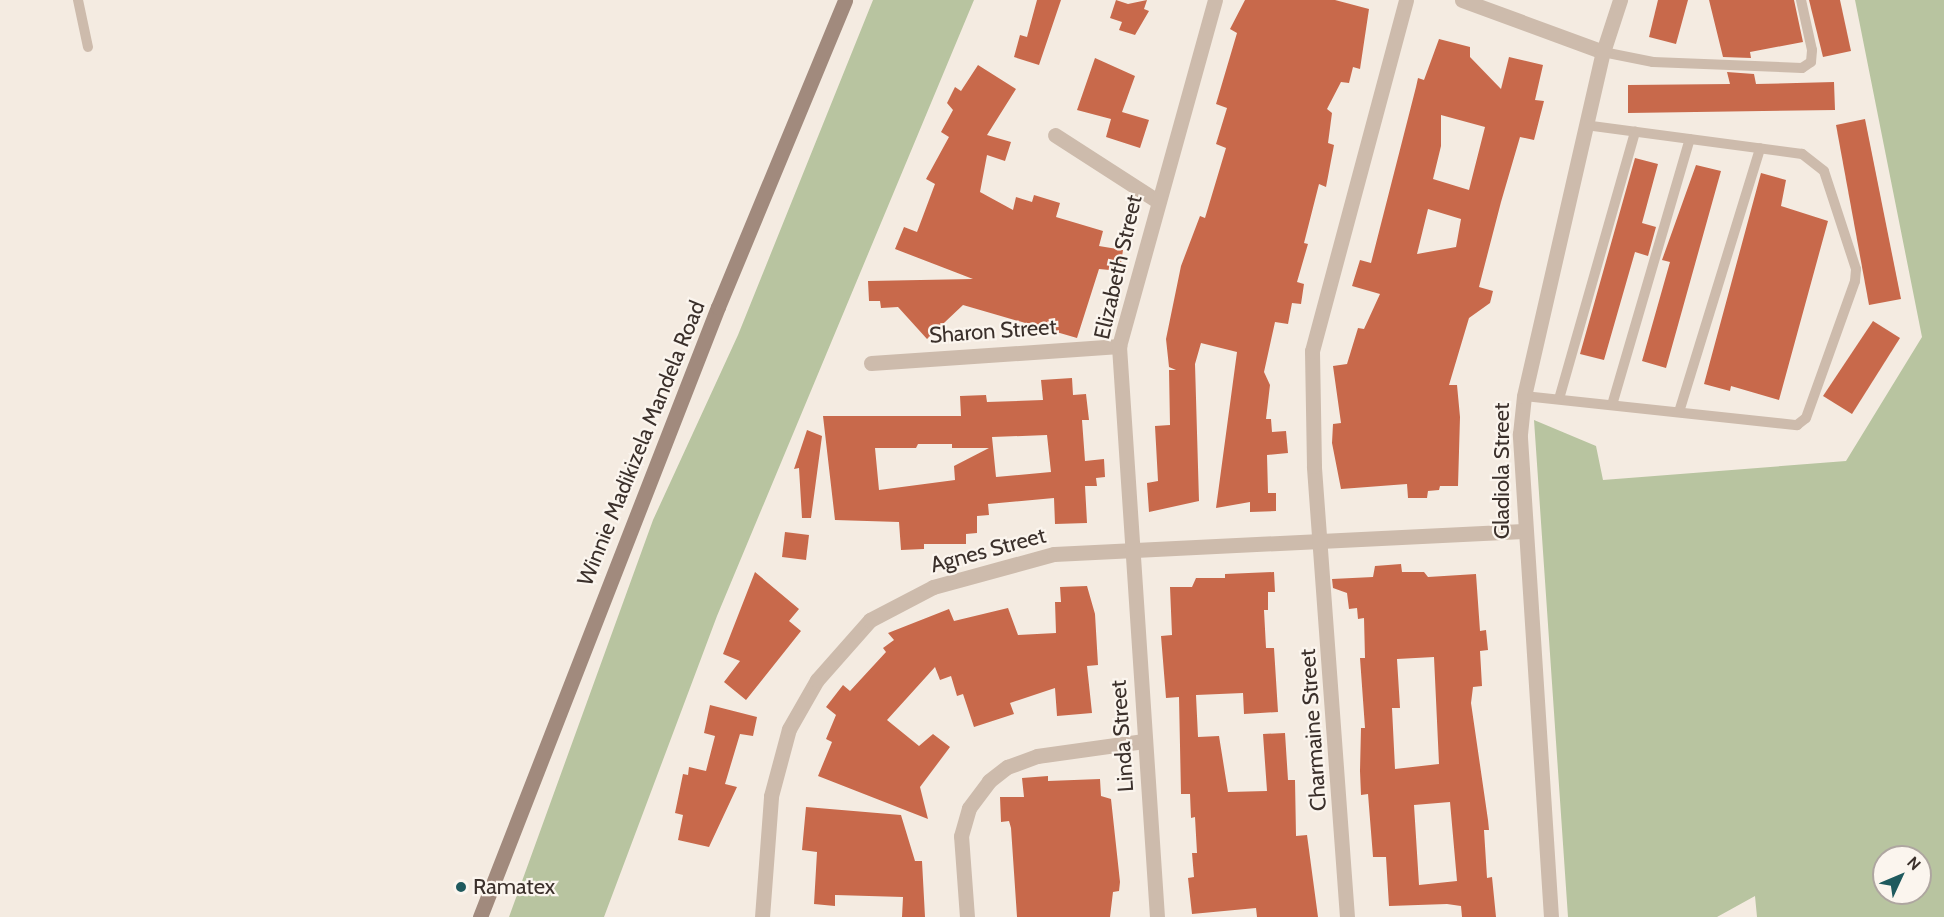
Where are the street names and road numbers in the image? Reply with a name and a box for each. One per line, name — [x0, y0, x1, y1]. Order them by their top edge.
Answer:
street label: Elizabeth Street — [1089, 192, 1147, 342]
street label: Winnie Madikizela Mandela Road — [572, 297, 710, 589]
street label: Sharon Street — [928, 313, 1058, 349]
street label: Gladiola Street — [1489, 403, 1515, 539]
street label: Agnes Street — [927, 522, 1049, 578]
street label: Charmaine Street — [1294, 648, 1332, 812]
street label: Linda Street — [1105, 679, 1139, 793]

